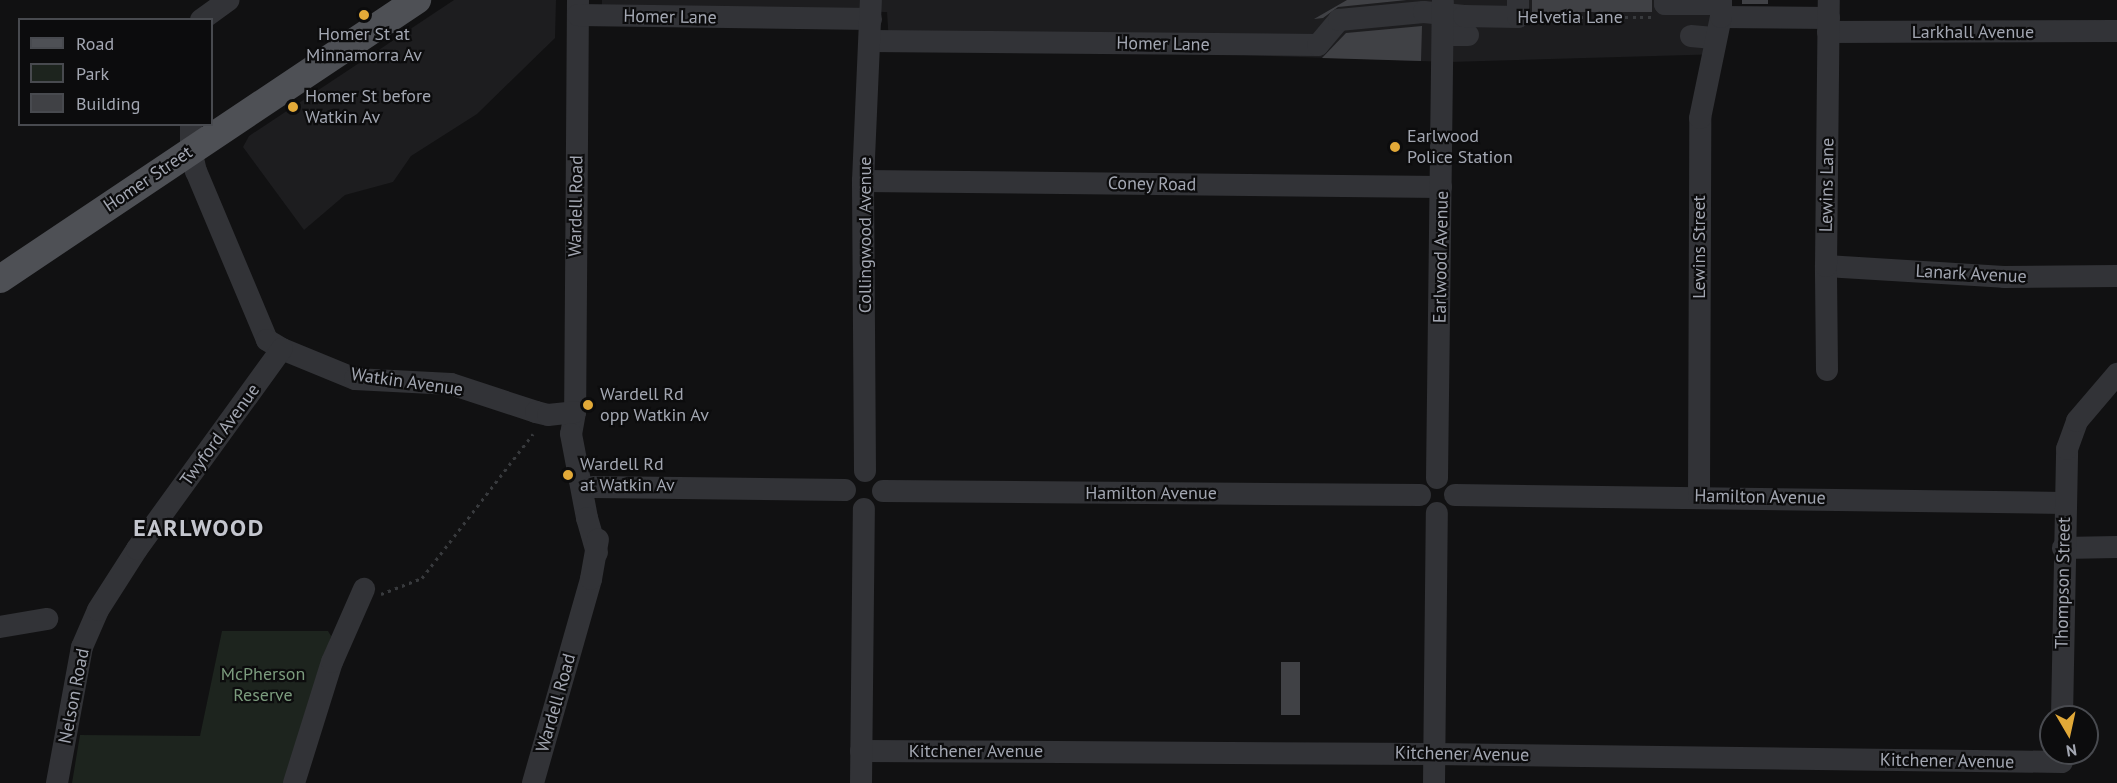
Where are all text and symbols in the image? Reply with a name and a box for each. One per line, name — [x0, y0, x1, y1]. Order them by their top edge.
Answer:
street label: Homer Lane — [623, 5, 717, 29]
street label: Helvetia Lane — [1517, 6, 1623, 28]
marker: Homer St at Minnamorra Av — [357, 8, 371, 22]
legend — [18, 18, 213, 126]
street label: Larkhall Avenue — [1912, 21, 2034, 43]
place label: Homer St at Minnamorra Av — [306, 24, 422, 66]
text: Road — [76, 32, 114, 55]
street label: Homer Lane — [1116, 32, 1210, 56]
text: Park — [76, 62, 109, 85]
place label: Homer St before Watkin Av — [305, 86, 431, 128]
text: Building — [76, 92, 140, 115]
marker: Homer St before Watkin Av — [286, 100, 300, 114]
place label: Earlwood Police Station — [1407, 126, 1513, 168]
street label: Lewins Lane — [1815, 138, 1839, 232]
marker: Earlwood Police Station — [1388, 140, 1402, 154]
street label: Homer Street — [100, 141, 196, 217]
street label: Wardell Road — [564, 155, 588, 257]
street label: Collingwood Avenue — [854, 156, 876, 314]
street label: Coney Road — [1107, 172, 1197, 196]
street label: Earlwood Avenue — [1429, 190, 1453, 324]
street label: Lewins Street — [1688, 195, 1710, 299]
street label: Lanark Avenue — [1914, 260, 2028, 288]
street label: Watkin Avenue — [349, 363, 465, 401]
street label: Twyford Avenue — [176, 380, 264, 490]
place label: Wardell Rd opp Watkin Av — [600, 384, 710, 426]
marker: Wardell Rd opp Watkin Av — [581, 398, 595, 412]
place label: Wardell Rd at Watkin Av — [580, 454, 676, 496]
marker: Wardell Rd at Watkin Av — [561, 468, 575, 482]
street label: Hamilton Avenue — [1085, 482, 1217, 504]
street label: Hamilton Avenue — [1694, 485, 1826, 509]
district label: EARLWOOD — [133, 514, 265, 542]
street label: Thompson Street — [2051, 517, 2075, 649]
street label: Nelson Road — [54, 647, 94, 745]
street label: Wardell Road — [532, 651, 580, 755]
park label: McPherson Reserve — [221, 664, 305, 706]
north arrow — [2039, 705, 2099, 765]
street label: Kitchener Avenue — [909, 740, 1043, 762]
text: N — [2065, 740, 2078, 762]
street label: Kitchener Avenue — [1394, 742, 1530, 766]
street label: Kitchener Avenue — [1879, 749, 2015, 773]

